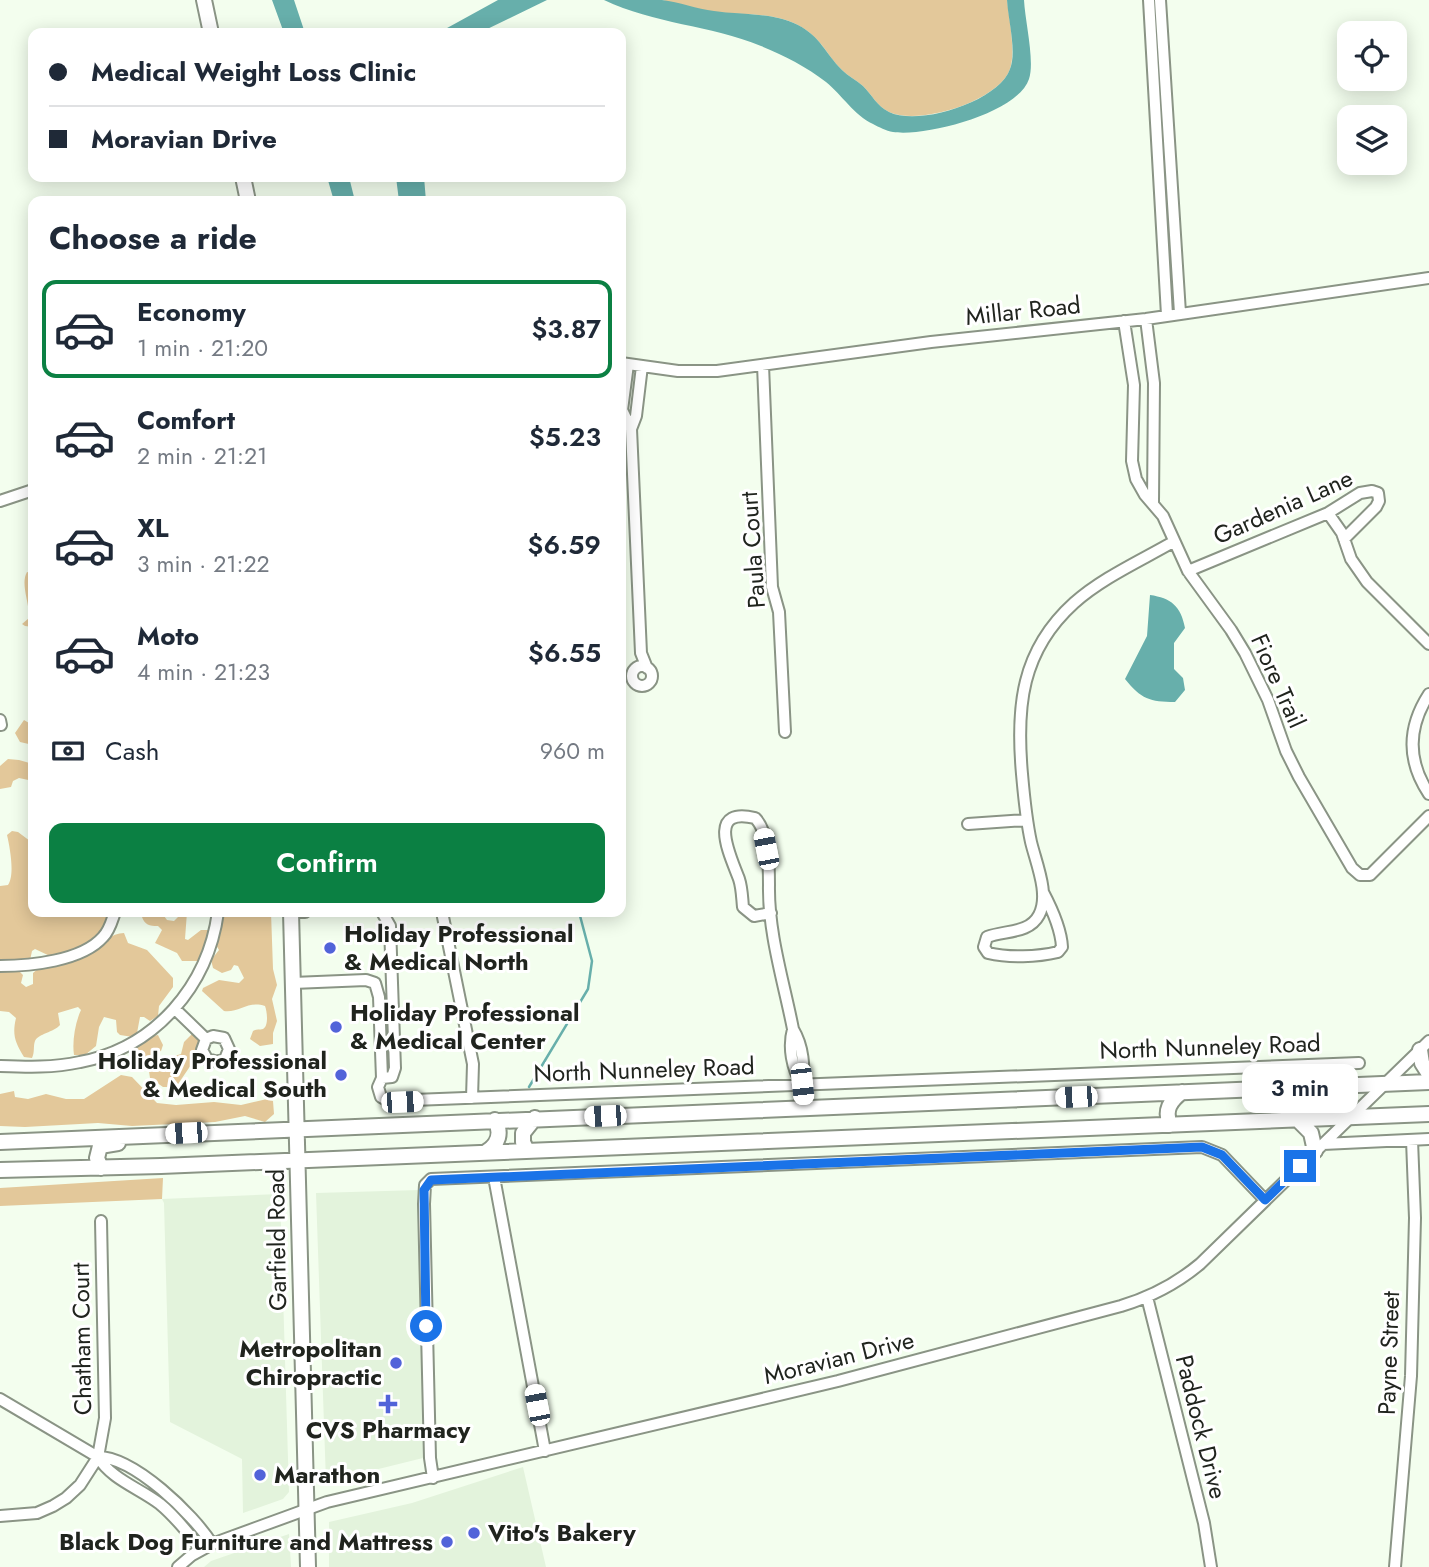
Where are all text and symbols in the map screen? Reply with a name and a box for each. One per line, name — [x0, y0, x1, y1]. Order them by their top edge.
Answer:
map controls — [1337, 21, 1407, 175]
button: locate — [1337, 21, 1407, 91]
text: Medical Weight Loss Clinic — [91, 53, 416, 91]
button: layers — [1337, 105, 1407, 175]
text: Moravian Drive — [91, 120, 277, 158]
text: Choose a ride — [49, 215, 257, 261]
street label: Millar Road — [964, 287, 1082, 334]
text: Economy — [137, 293, 246, 331]
icon: car — [53, 298, 116, 361]
text: $3.87 — [532, 310, 601, 348]
text: 1 min · 21:20 — [137, 331, 268, 365]
text: Comfort — [137, 401, 235, 439]
icon: car — [53, 406, 116, 469]
text: $5.23 — [529, 418, 601, 456]
text: 2 min · 21:21 — [137, 439, 267, 473]
street label: Gardenia Lane — [1207, 460, 1358, 553]
street label: Paula Court — [731, 490, 774, 610]
text: XL — [137, 509, 169, 547]
icon: car — [53, 514, 116, 577]
text: $6.59 — [528, 526, 601, 564]
text: 3 min · 21:22 — [137, 547, 270, 581]
text: Moto — [137, 617, 199, 655]
icon: car — [53, 622, 116, 685]
street label: Fiore Trail — [1242, 628, 1315, 733]
text: $6.55 — [528, 634, 601, 672]
text: 4 min · 21:23 — [137, 655, 270, 689]
icon: cash — [49, 732, 87, 770]
text: Cash — [105, 732, 159, 770]
text: 960 m — [540, 734, 605, 768]
button: Confirm — [49, 823, 605, 903]
car — [752, 826, 781, 872]
place label: Holiday Professional & Medical North — [344, 916, 574, 979]
marker: Holiday Professional & Medical North — [322, 940, 338, 956]
place label: Holiday Professional & Medical Center — [350, 995, 580, 1058]
marker: Holiday Professional & Medical Center — [328, 1019, 344, 1035]
street label: North Nunneley Road — [1099, 1025, 1321, 1068]
place label: Holiday Professional & Medical South — [98, 1043, 327, 1106]
street label: North Nunneley Road — [533, 1048, 755, 1091]
car — [790, 1062, 815, 1106]
callout: 3 min — [1242, 1064, 1358, 1114]
marker: Holiday Professional & Medical South — [333, 1067, 349, 1083]
text: 3 min — [1271, 1071, 1329, 1105]
car — [1055, 1086, 1098, 1108]
car — [381, 1091, 424, 1113]
car — [584, 1105, 627, 1127]
car — [165, 1121, 208, 1145]
route end — [1284, 1150, 1316, 1182]
street label: Garfield Road — [258, 1169, 295, 1311]
street label: Chatham Court — [63, 1262, 100, 1416]
street label: Payne Street — [1369, 1290, 1408, 1415]
route start — [410, 1310, 442, 1342]
street label: Moravian Drive — [760, 1322, 918, 1393]
place label: Metropolitan Chiropractic — [239, 1331, 382, 1394]
street label: Paddock Drive — [1167, 1351, 1236, 1502]
marker: Metropolitan Chiropractic — [388, 1355, 404, 1371]
car — [523, 1382, 552, 1428]
marker: CVS Pharmacy — [380, 1396, 396, 1412]
place label: CVS Pharmacy — [306, 1412, 471, 1447]
place label: Marathon — [274, 1457, 380, 1492]
marker: Marathon — [252, 1467, 268, 1483]
place label: Vito's Bakery — [487, 1515, 636, 1550]
place label: Black Dog Furniture and Mattress — [59, 1524, 433, 1559]
marker: Vito's Bakery — [466, 1525, 482, 1541]
marker: Black Dog Furniture and Mattress — [439, 1534, 455, 1550]

